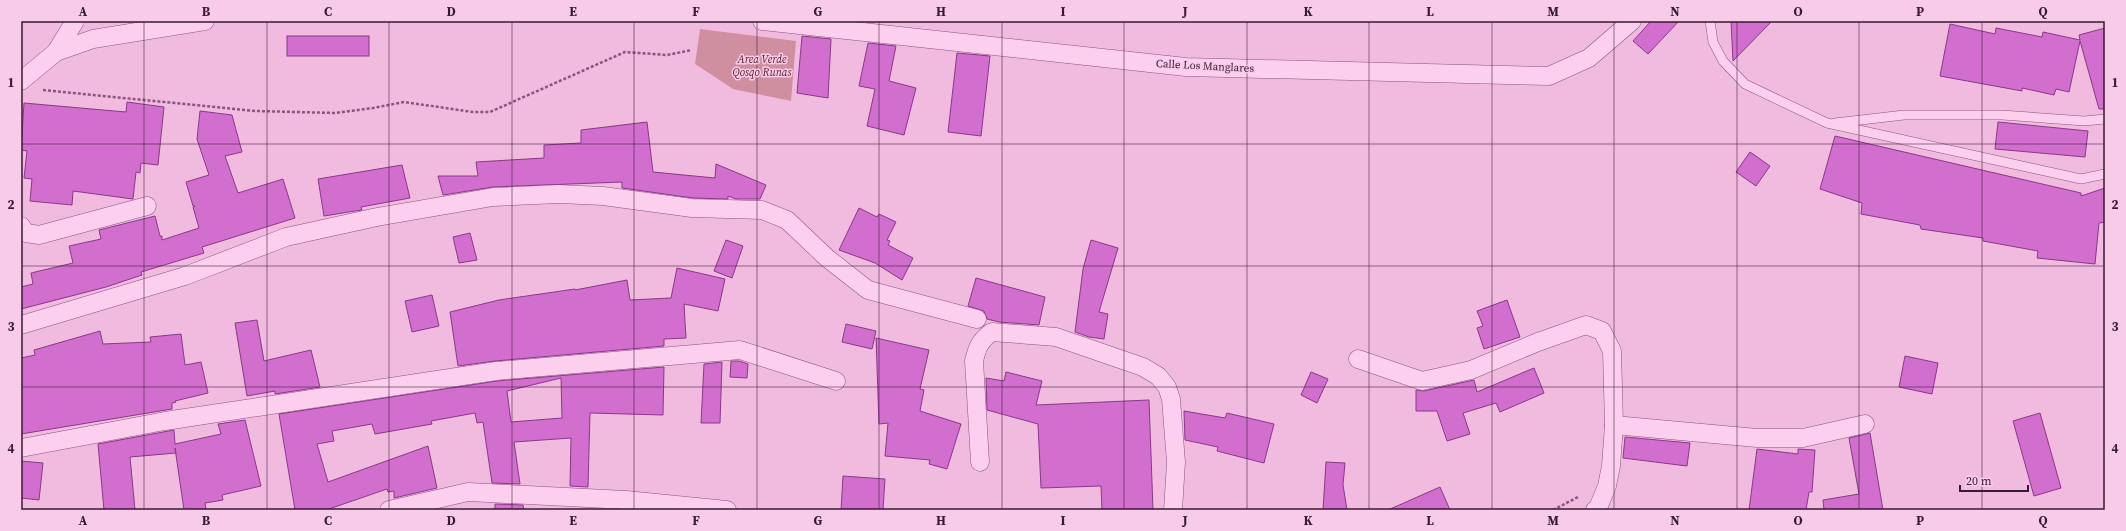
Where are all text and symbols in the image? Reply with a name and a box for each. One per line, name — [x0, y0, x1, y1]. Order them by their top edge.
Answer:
text: A — [79, 3, 88, 20]
text: B — [202, 3, 211, 20]
text: C — [324, 3, 332, 20]
text: D — [446, 3, 456, 20]
text: E — [569, 3, 577, 20]
text: F — [692, 3, 700, 20]
text: G — [814, 3, 823, 20]
text: H — [936, 3, 946, 20]
text: I — [1060, 3, 1066, 20]
text: J — [1181, 3, 1188, 20]
text: K — [1303, 3, 1313, 20]
text: L — [1426, 3, 1434, 20]
text: M — [1547, 3, 1559, 20]
text: N — [1670, 3, 1680, 20]
text: O — [1793, 3, 1803, 20]
text: P — [1916, 3, 1924, 20]
text: Q — [2038, 3, 2048, 20]
park label: Area Verde Qosqo Runas — [732, 52, 792, 80]
street label: Calle Los Manglares — [1156, 56, 1255, 76]
text: 1 — [7, 74, 15, 91]
text: 1 — [2111, 74, 2119, 91]
text: 2 — [7, 196, 15, 213]
text: 2 — [2111, 196, 2119, 213]
text: 3 — [7, 318, 15, 335]
text: 3 — [2111, 318, 2119, 335]
text: 4 — [7, 440, 15, 457]
text: 4 — [2111, 440, 2119, 457]
scale bar — [1960, 467, 2028, 493]
text: 20 m — [1966, 473, 1992, 489]
text: A — [79, 512, 88, 529]
text: B — [202, 512, 211, 529]
text: C — [324, 512, 332, 529]
text: D — [446, 512, 456, 529]
text: E — [569, 512, 577, 529]
text: F — [692, 512, 700, 529]
text: G — [814, 512, 823, 529]
text: H — [936, 512, 946, 529]
text: I — [1060, 512, 1066, 529]
text: J — [1181, 512, 1188, 529]
text: K — [1303, 512, 1313, 529]
text: L — [1426, 512, 1434, 529]
text: M — [1547, 512, 1559, 529]
text: N — [1670, 512, 1680, 529]
text: O — [1793, 512, 1803, 529]
text: P — [1916, 512, 1924, 529]
text: Q — [2038, 512, 2048, 529]

